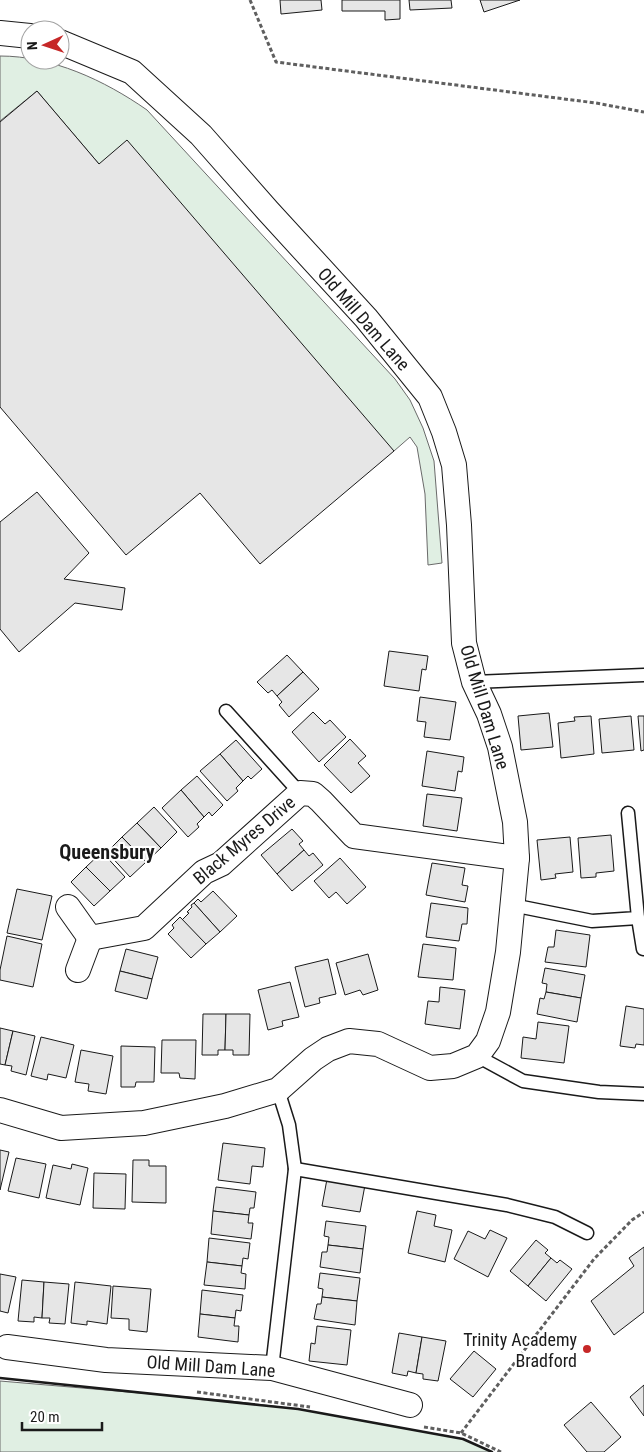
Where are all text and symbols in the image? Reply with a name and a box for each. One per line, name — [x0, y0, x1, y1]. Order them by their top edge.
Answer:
north arrow — [20, 20, 70, 70]
text: N — [24, 41, 40, 50]
street label: Old Mill Dam Lane — [314, 263, 414, 375]
street label: Old Mill Dam Lane — [456, 642, 514, 772]
street label: Black Myres Drive — [189, 791, 299, 889]
district label: Queensbury — [59, 840, 155, 864]
place label: Trinity Academy Bradford — [463, 1329, 577, 1371]
marker: Trinity Academy Bradford — [581, 1343, 593, 1355]
street label: Old Mill Dam Lane — [146, 1351, 276, 1381]
scale bar — [22, 1400, 102, 1432]
text: 20 m — [30, 1408, 60, 1426]

